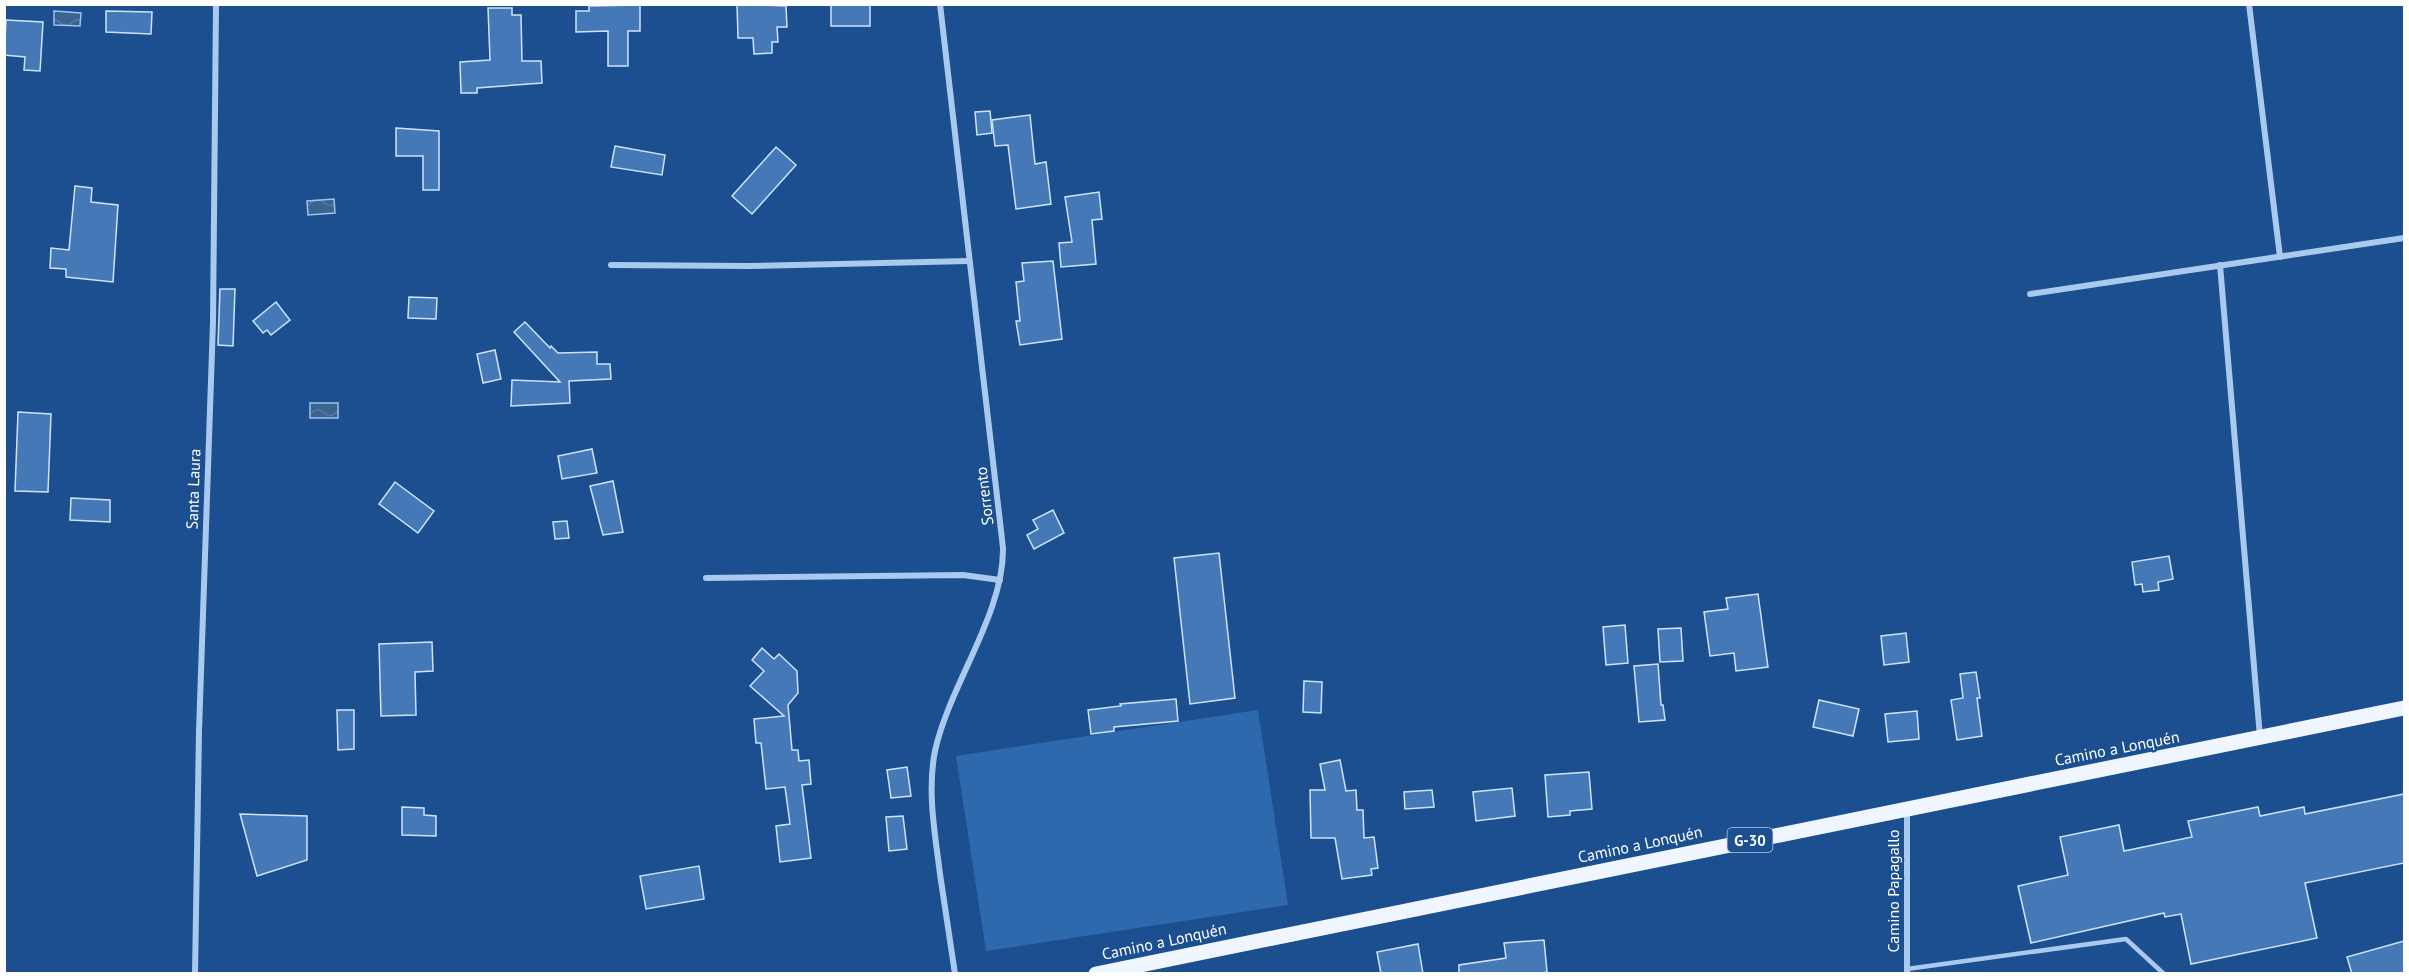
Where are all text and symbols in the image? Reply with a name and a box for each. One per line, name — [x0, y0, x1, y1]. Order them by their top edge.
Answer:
street label: Santa Laura — [182, 448, 204, 530]
street label: Sorrento — [971, 466, 997, 526]
street label: Camino a Lonquén — [2053, 726, 2181, 770]
street label: Camino a Lonquén — [1576, 821, 1704, 867]
road number: G-30 — [1728, 828, 1772, 852]
street label: Camino Papagallo — [1883, 829, 1903, 953]
street label: Camino a Lonquén — [1100, 918, 1228, 964]

